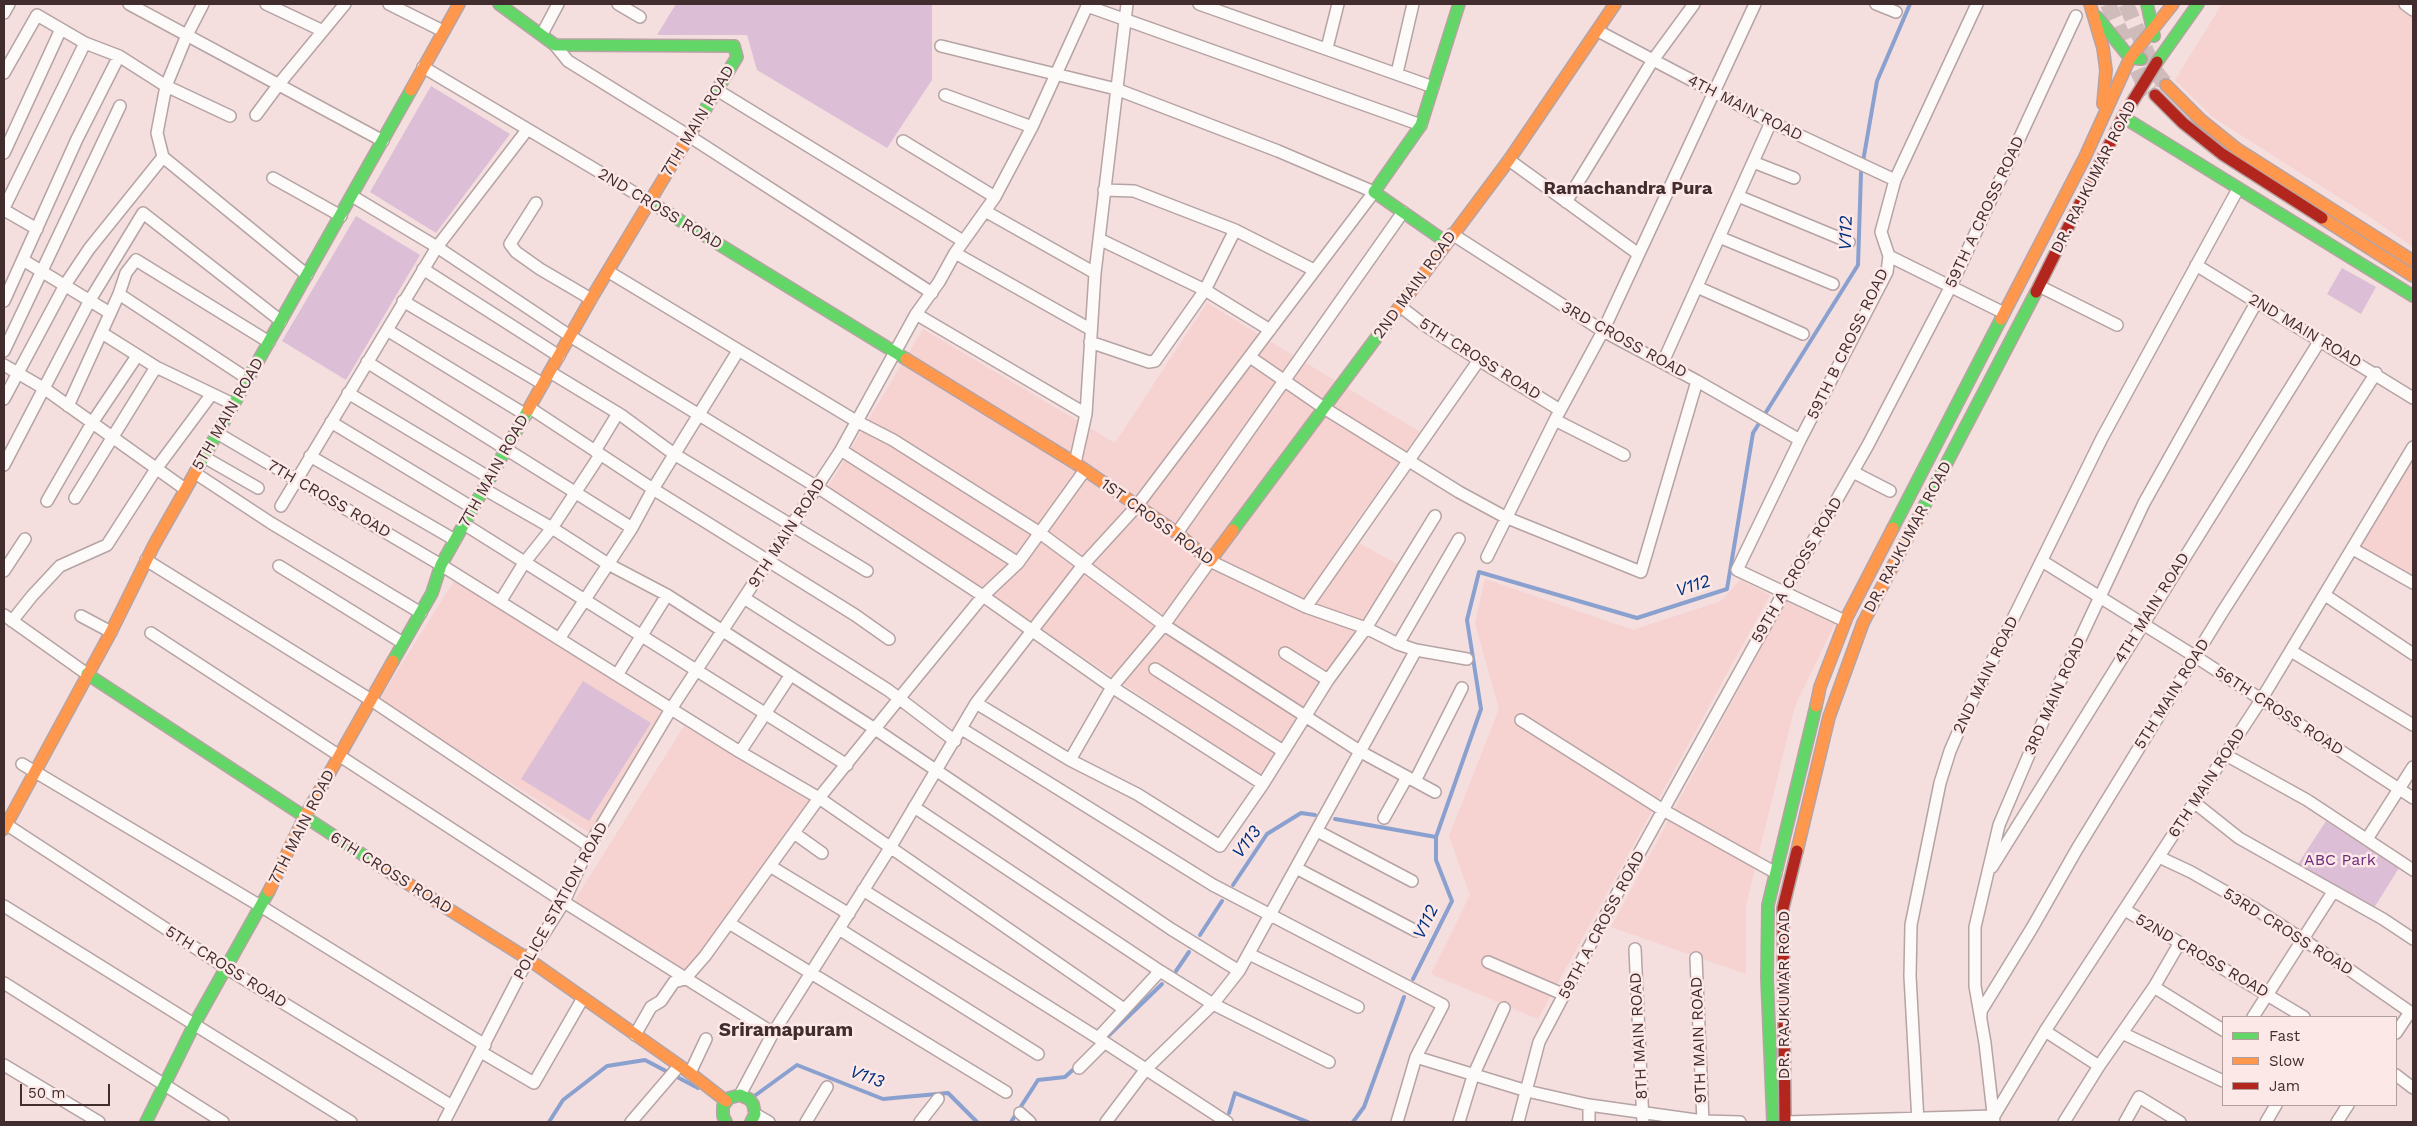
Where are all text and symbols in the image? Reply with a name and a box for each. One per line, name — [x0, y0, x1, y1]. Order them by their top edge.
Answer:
street label: 7TH MAIN ROAD — [657, 62, 739, 180]
street label: 4TH MAIN ROAD — [1684, 71, 1806, 145]
street label: DR. RAJKUMAR ROAD — [2047, 98, 2141, 256]
street label: 59TH A CROSS ROAD — [1941, 133, 2029, 291]
street label: 2ND CROSS ROAD — [594, 164, 726, 254]
district label: Ramachandra Pura — [1544, 178, 1712, 200]
water label: V112 — [1835, 215, 1857, 251]
street label: 2ND MAIN ROAD — [1369, 227, 1461, 343]
street label: 59TH B CROSS ROAD — [1803, 265, 1893, 423]
street label: 2ND MAIN ROAD — [2245, 290, 2365, 372]
street label: 3RD CROSS ROAD — [1558, 298, 1690, 382]
street label: 5TH CROSS ROAD — [1416, 314, 1544, 404]
street label: 5TH MAIN ROAD — [188, 354, 268, 474]
street label: 7TH MAIN ROAD — [455, 411, 533, 531]
street label: 7TH CROSS ROAD — [264, 456, 394, 542]
street label: DR. RAJKUMAR ROAD — [1860, 458, 1956, 616]
street label: 9TH MAIN ROAD — [744, 475, 830, 591]
street label: 1ST CROSS ROAD — [1097, 475, 1217, 569]
street label: 59TH A CROSS ROAD — [1747, 494, 1847, 646]
street label: 4TH MAIN ROAD — [2110, 549, 2194, 667]
water label: V112 — [1673, 570, 1713, 602]
street label: 2ND MAIN ROAD — [1949, 613, 2023, 737]
street label: 3RD MAIN ROAD — [2020, 634, 2090, 758]
street label: 5TH MAIN ROAD — [2130, 635, 2214, 753]
street label: 56TH CROSS ROAD — [2211, 662, 2347, 760]
street label: 6TH MAIN ROAD — [2164, 725, 2250, 841]
street label: 7TH MAIN ROAD — [265, 766, 339, 888]
street label: POLICE STATION ROAD — [510, 819, 612, 983]
water label: V113 — [1228, 821, 1266, 863]
street label: 6TH CROSS ROAD — [326, 828, 456, 918]
street label: 59TH A CROSS ROAD — [1555, 847, 1649, 1003]
park label: ABC Park — [2304, 850, 2376, 870]
street label: 53RD CROSS ROAD — [2219, 884, 2357, 980]
water label: V112 — [1409, 901, 1443, 943]
street label: 52ND CROSS ROAD — [2132, 910, 2272, 1002]
street label: DR. RAJKUMAR ROAD — [1774, 911, 1794, 1079]
street label: 5TH CROSS ROAD — [162, 922, 290, 1012]
street label: 8TH MAIN ROAD — [1626, 972, 1652, 1100]
street label: 9TH MAIN ROAD — [1687, 976, 1711, 1104]
legend — [2222, 1016, 2397, 1106]
district label: Sriramapuram — [719, 1019, 853, 1041]
text: Fast — [2269, 1027, 2300, 1045]
text: Slow — [2269, 1052, 2305, 1070]
water label: V113 — [847, 1061, 887, 1093]
scale bar — [22, 1074, 112, 1106]
text: Jam — [2269, 1077, 2300, 1095]
text: 50 m — [28, 1084, 65, 1102]

